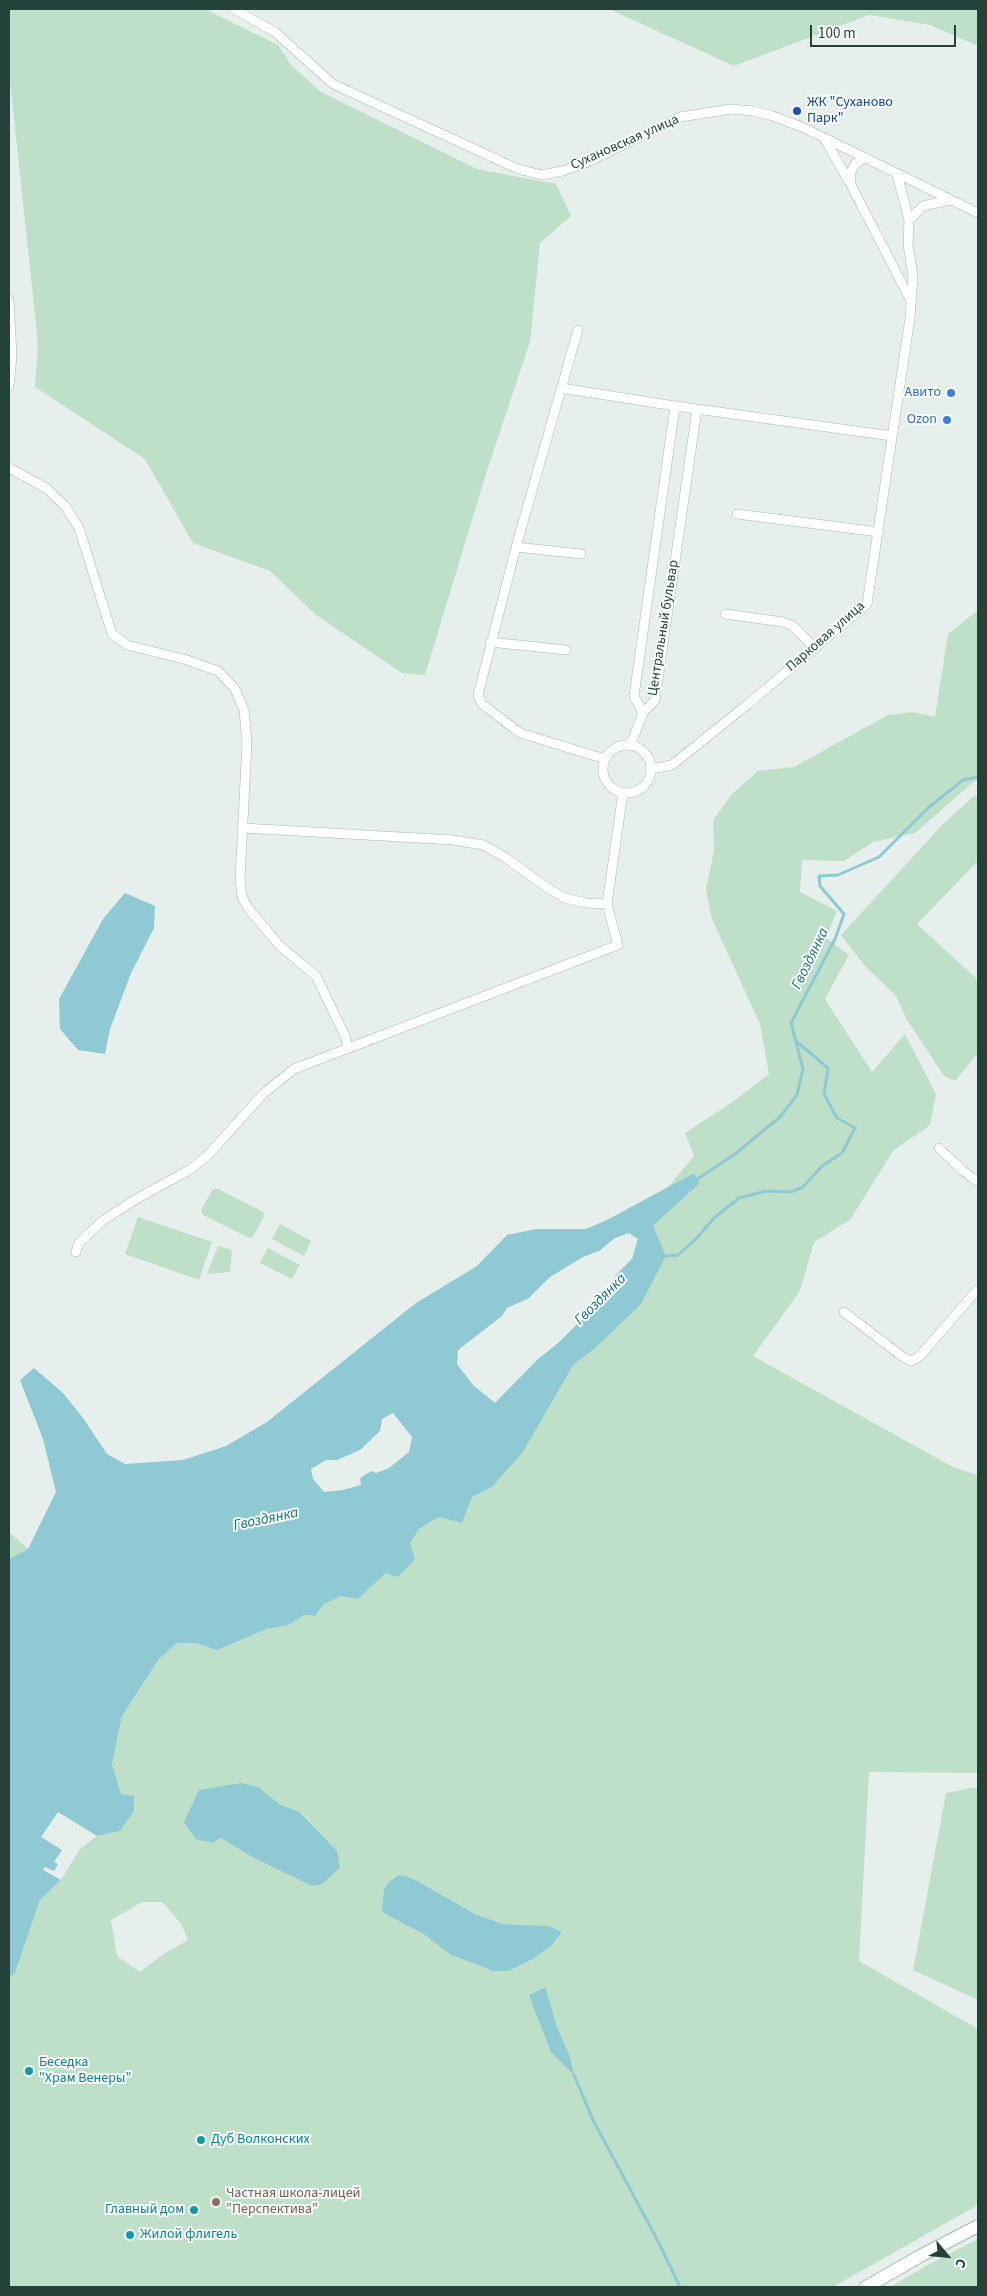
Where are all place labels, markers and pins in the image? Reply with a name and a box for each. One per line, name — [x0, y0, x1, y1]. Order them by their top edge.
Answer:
place label: ЖК "Суханово Парк" — [807, 95, 893, 128]
marker: ЖК "Суханово Парк" — [791, 105, 803, 117]
place label: Авито — [905, 385, 941, 401]
marker: Авито — [945, 387, 957, 399]
place label: Ozon — [907, 412, 937, 428]
marker: Ozon — [941, 414, 953, 426]
place label: Беседка "Храм Венеры" — [39, 2055, 131, 2088]
marker: Беседка "Храм Венеры" — [23, 2065, 35, 2077]
place label: Дуб Волконских — [211, 2132, 310, 2148]
marker: Дуб Волконских — [195, 2134, 207, 2146]
place label: Частная школа-лицей "Перспектива" — [226, 2186, 361, 2218]
marker: Частная школа-лицей "Перспектива" — [210, 2196, 222, 2208]
place label: Главный дом — [105, 2202, 184, 2218]
marker: Главный дом — [188, 2204, 200, 2216]
place label: Жилой флигель — [140, 2227, 237, 2243]
marker: Жилой флигель — [124, 2229, 136, 2241]

